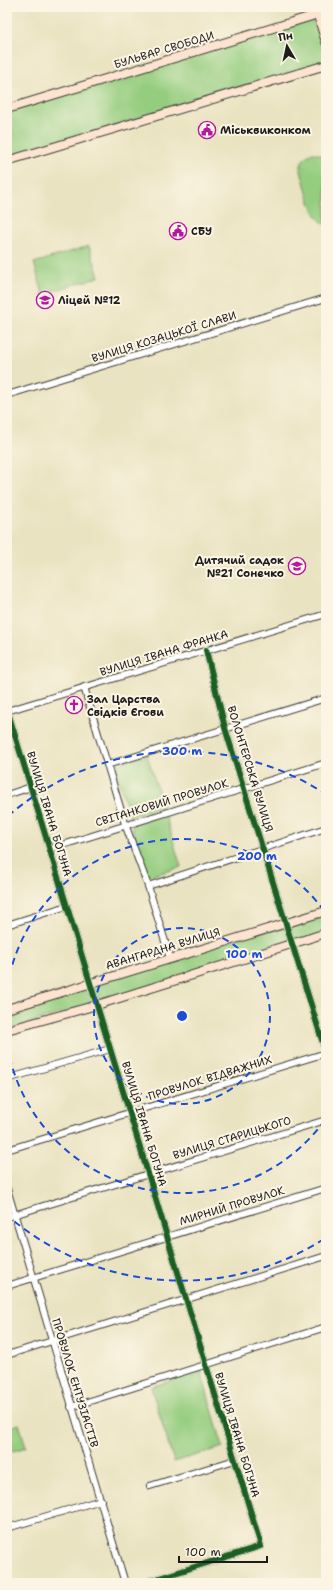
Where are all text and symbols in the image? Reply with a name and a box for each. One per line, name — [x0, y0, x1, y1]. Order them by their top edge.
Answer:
north arrow — [267, 26, 307, 66]
street label: БУЛЬВАР СВОБОДИ — [112, 28, 216, 72]
text: Пн — [277, 28, 294, 45]
public building icon: Міськвиконком — [197, 120, 217, 140]
place label: Міськвиконком — [220, 123, 311, 138]
public building icon: СБУ — [168, 221, 188, 241]
place label: СБУ — [191, 224, 212, 239]
school or university icon: Ліцей №12 — [35, 290, 55, 310]
place label: Ліцей №12 — [58, 293, 121, 308]
street label: ВУЛИЦЯ КОЗАЦЬКОЇ СЛАВИ — [90, 308, 238, 366]
place label: Дитячий садок №21 Сонечко — [195, 553, 284, 581]
school or university icon: Дитячий садок №21 Сонечко — [287, 556, 307, 576]
street label: ВУЛИЦЯ ІВАНА ФРАНКА — [98, 626, 230, 680]
place label: Зал Царства Свідків Єгови — [87, 692, 164, 720]
church icon: Зал Царства Свідків Єгови — [64, 695, 84, 715]
street label: ВОЛОНТЕРСЬКА ВУЛИЦЯ — [224, 704, 276, 834]
text: 300 m — [162, 743, 202, 759]
street label: ВУЛИЦЯ ІВАНА БОГУНА — [23, 750, 75, 878]
street label: СВІТАНКОВИЙ ПРОВУЛОК — [93, 775, 230, 830]
text: 200 m — [237, 848, 277, 864]
street label: АВАНГАРДНА ВУЛИЦЯ — [104, 924, 222, 974]
text: 100 m — [226, 946, 263, 962]
centre of rings — [175, 1009, 189, 1023]
street label: ПРОВУЛОК ВІДВАЖНИХ — [146, 1052, 274, 1104]
street label: ВУЛИЦЯ ІВАНА БОГУНА — [118, 1060, 170, 1188]
street label: ВУЛИЦЯ СТАРИЦЬКОГО — [171, 1113, 293, 1163]
street label: МИРНИЙ ПРОВУЛОК — [177, 1182, 286, 1229]
street label: ПРОВУЛОК ЕНТУЗІАСТІВ — [48, 1317, 102, 1450]
street label: ВУЛИЦЯ ІВАНА БОГУНА — [211, 1371, 263, 1499]
scale bar — [179, 1538, 267, 1564]
text: 100 m — [185, 1544, 221, 1560]

